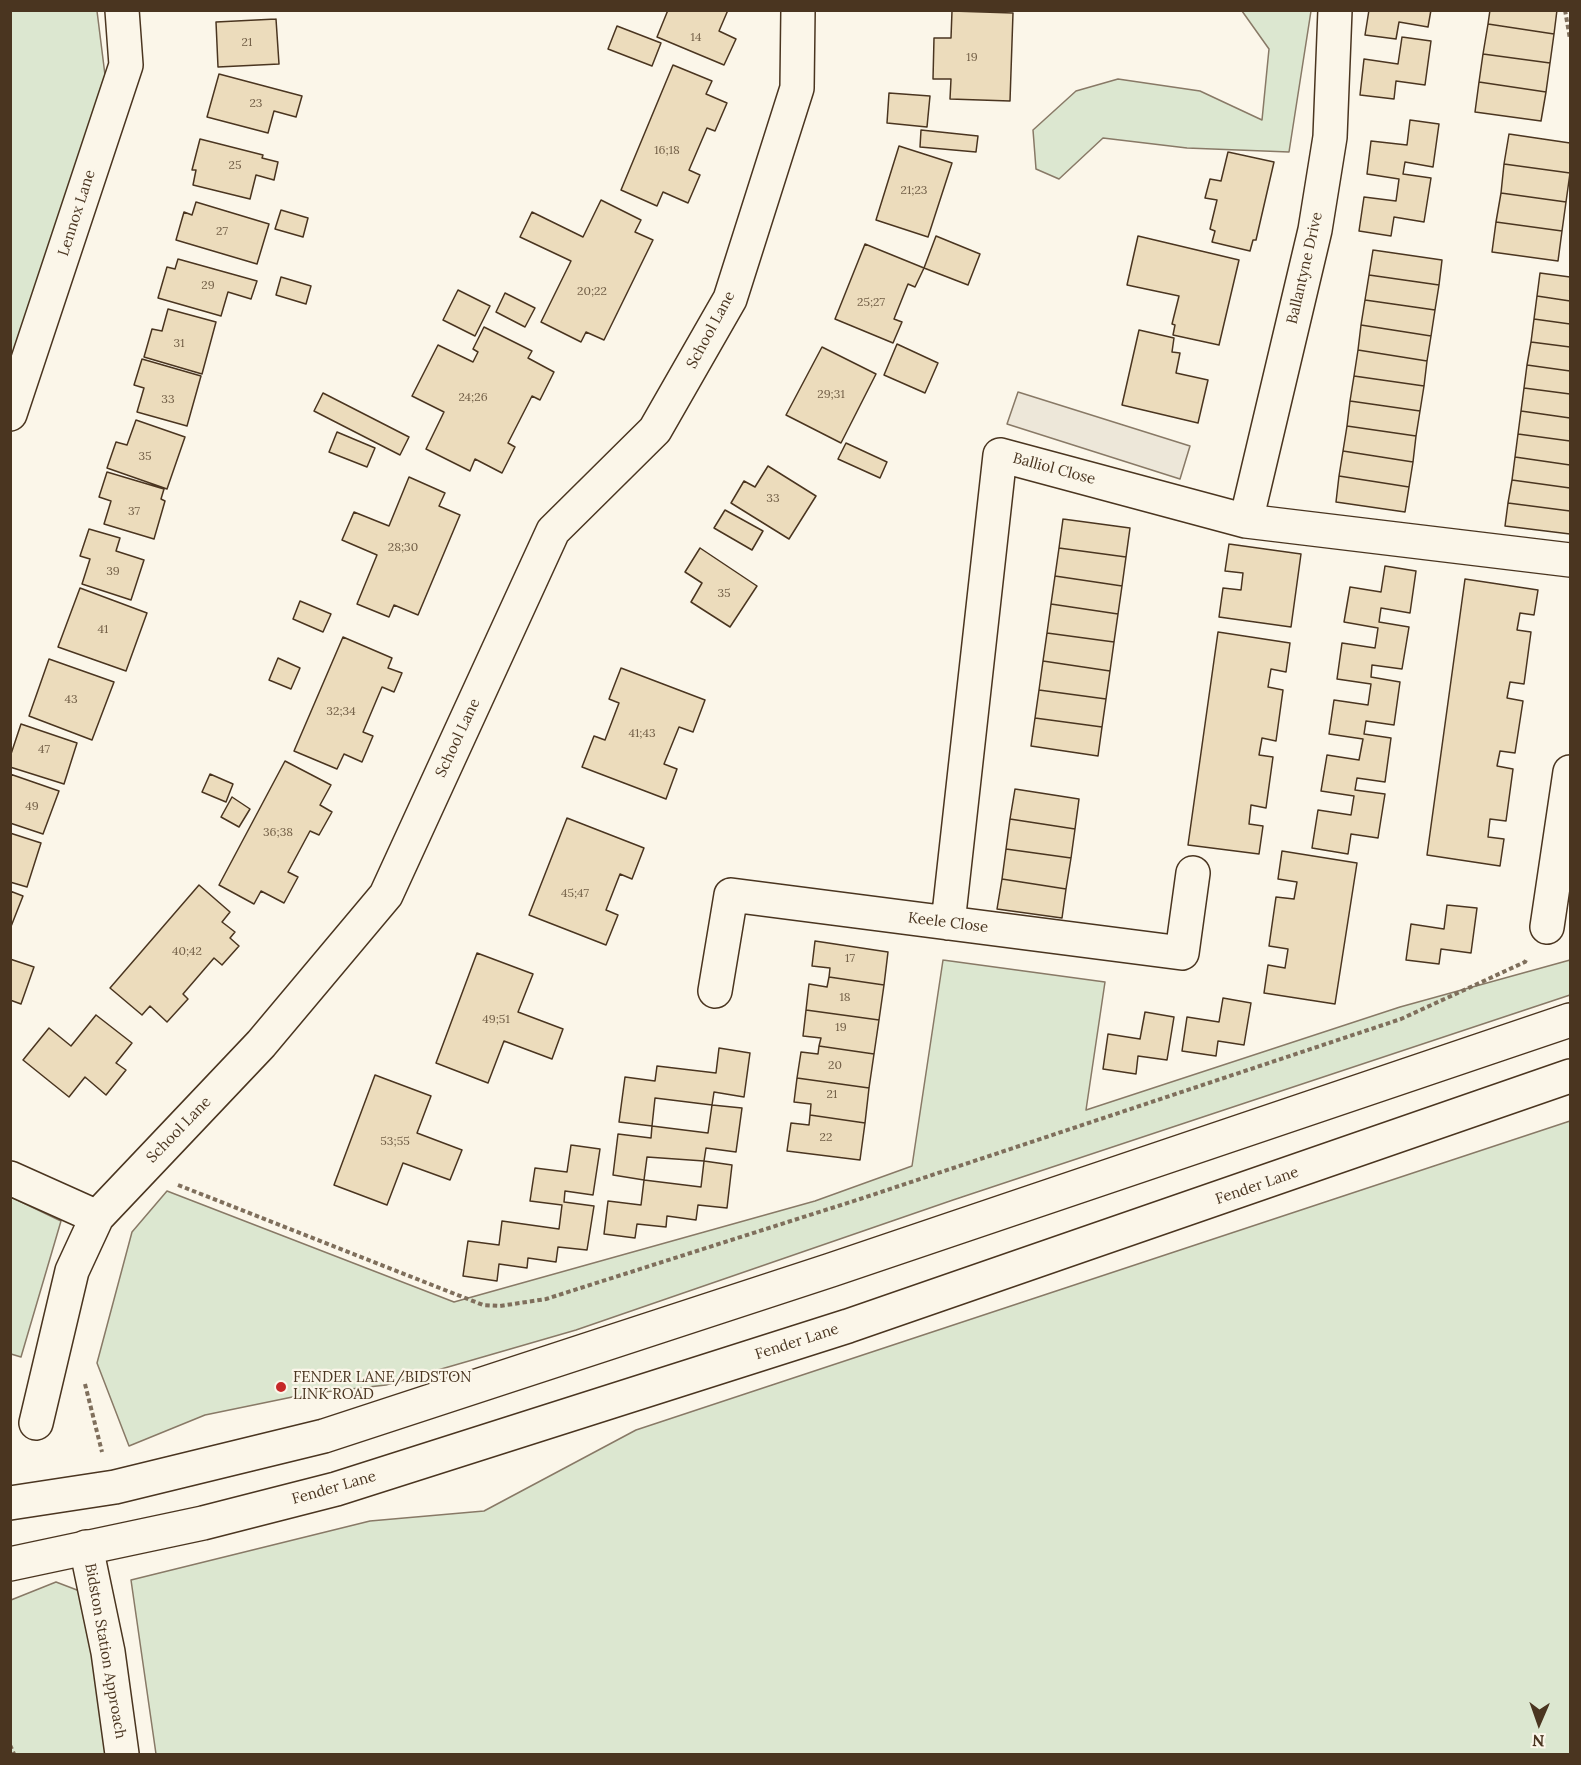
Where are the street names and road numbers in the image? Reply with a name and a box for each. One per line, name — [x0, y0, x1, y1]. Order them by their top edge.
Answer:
street label: Lennox Lane — [55, 168, 99, 258]
street label: Ballantyne Drive — [1283, 210, 1327, 326]
street label: School Lane — [683, 288, 739, 372]
street label: Balliol Close — [1011, 449, 1097, 489]
street label: School Lane — [432, 696, 484, 780]
street label: Keele Close — [907, 909, 989, 937]
street label: School Lane — [143, 1093, 215, 1167]
street label: Fender Lane — [1213, 1163, 1301, 1209]
street label: Fender Lane — [753, 1320, 841, 1364]
street label: Fender Lane — [290, 1467, 378, 1509]
street label: Bidston Station Approach — [81, 1562, 129, 1740]

